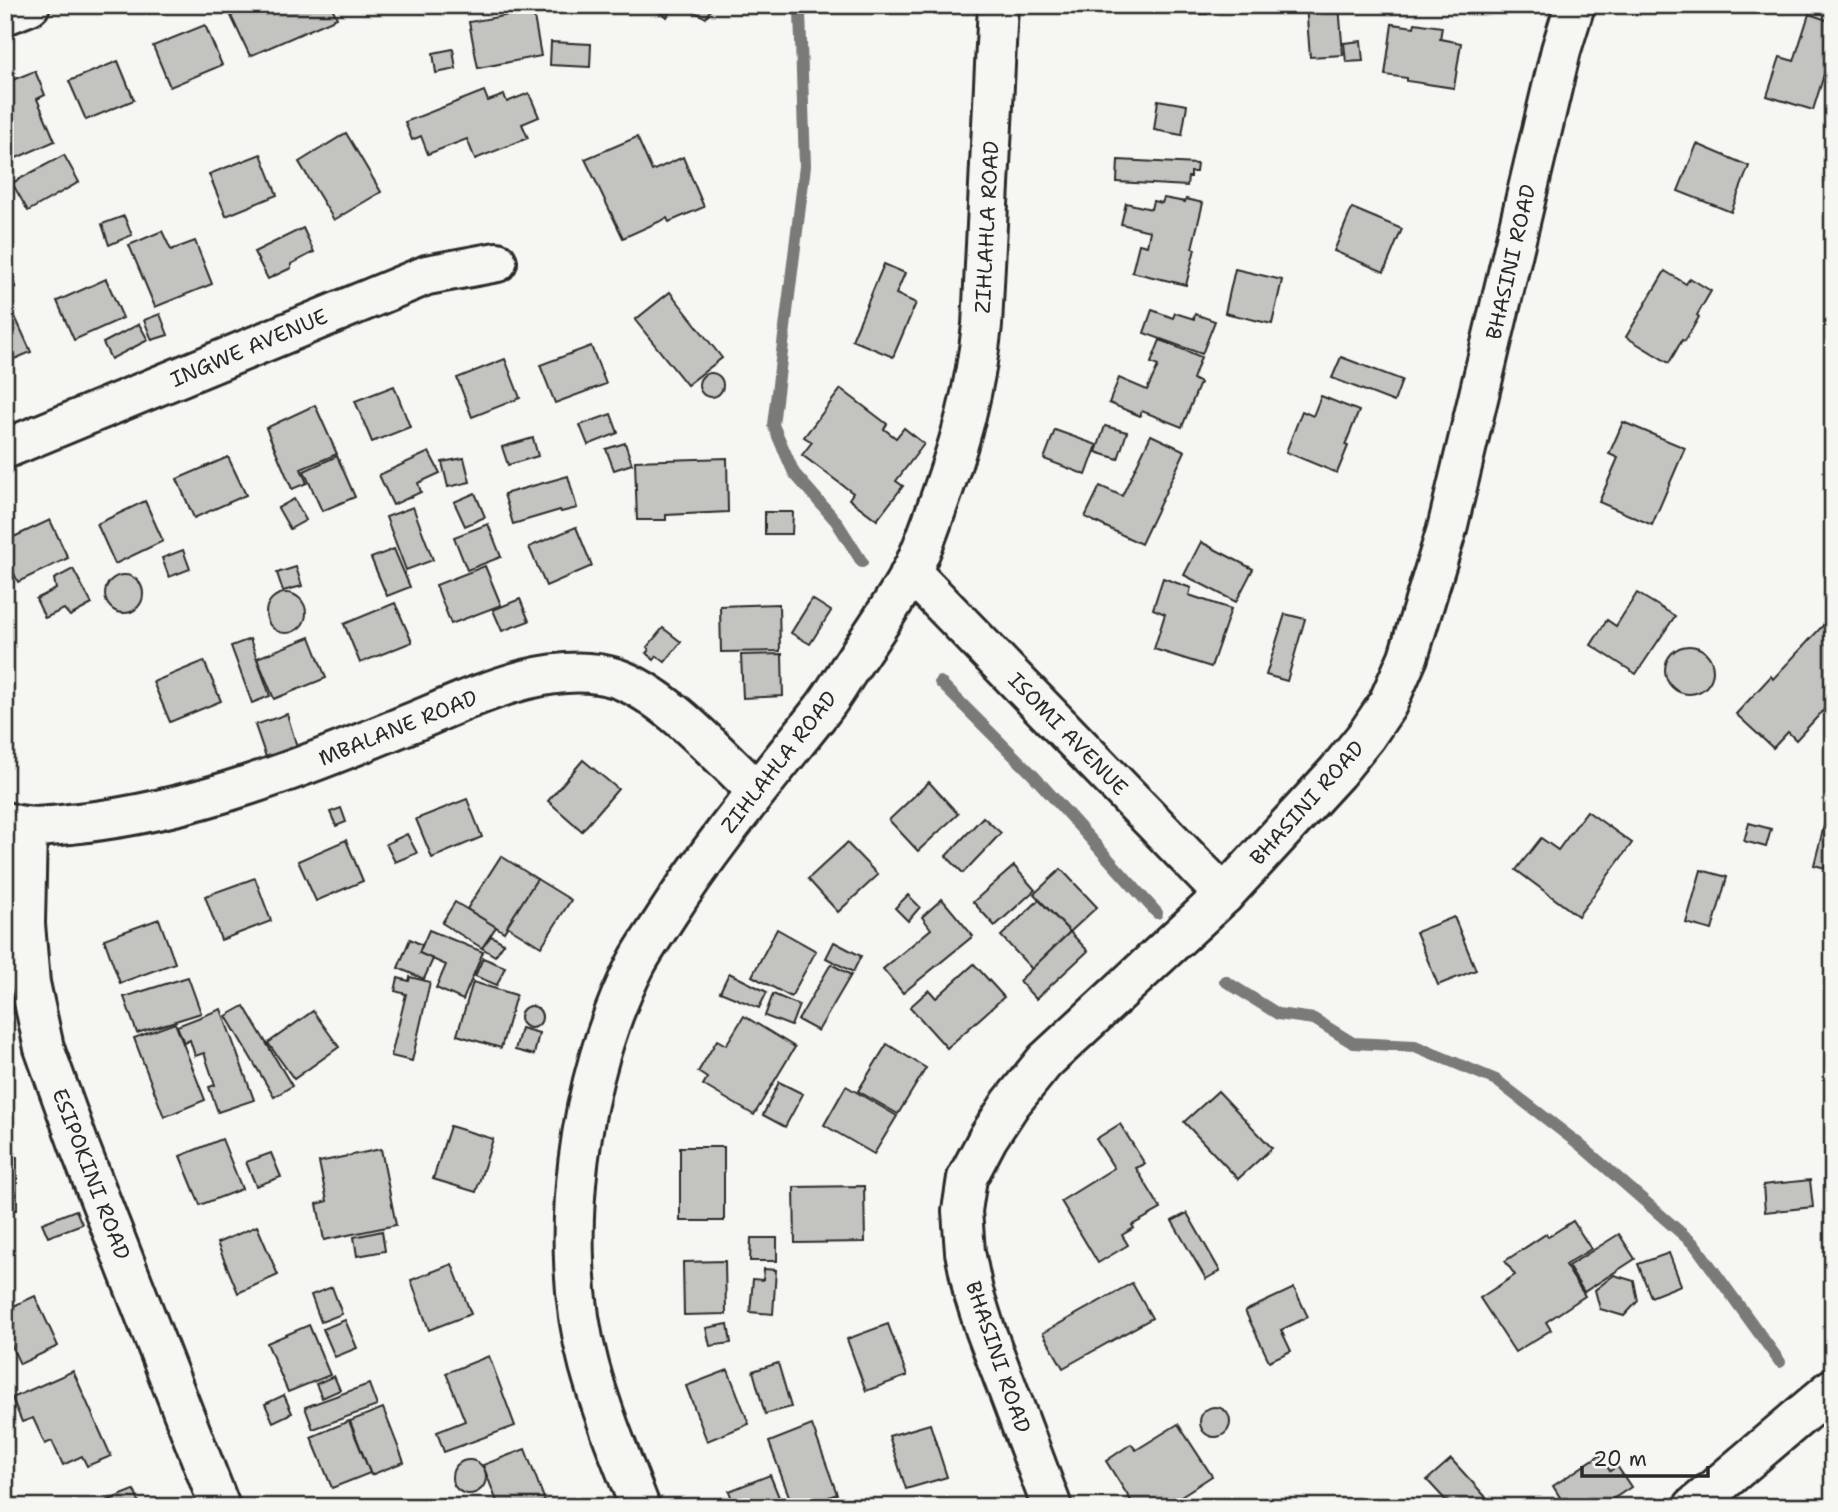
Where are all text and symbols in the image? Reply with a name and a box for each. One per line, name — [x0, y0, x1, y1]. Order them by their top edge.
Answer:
street label: ZIHLAHLA ROAD — [968, 140, 1006, 314]
street label: BHASINI ROAD — [1480, 182, 1542, 342]
street label: INGWE AVENUE — [166, 302, 332, 394]
street label: ISOMI AVENUE — [1002, 666, 1134, 802]
street label: MBALANE ROAD — [315, 683, 481, 773]
street label: ZIHLAHLA ROAD — [715, 685, 843, 839]
street label: BHASINI ROAD — [1244, 735, 1370, 871]
street label: ESIPOKINI ROAD — [45, 1084, 137, 1264]
street label: BHASINI ROAD — [959, 1277, 1037, 1437]
scale bar — [1582, 1435, 1708, 1479]
text: 20 m — [1593, 1445, 1647, 1473]

